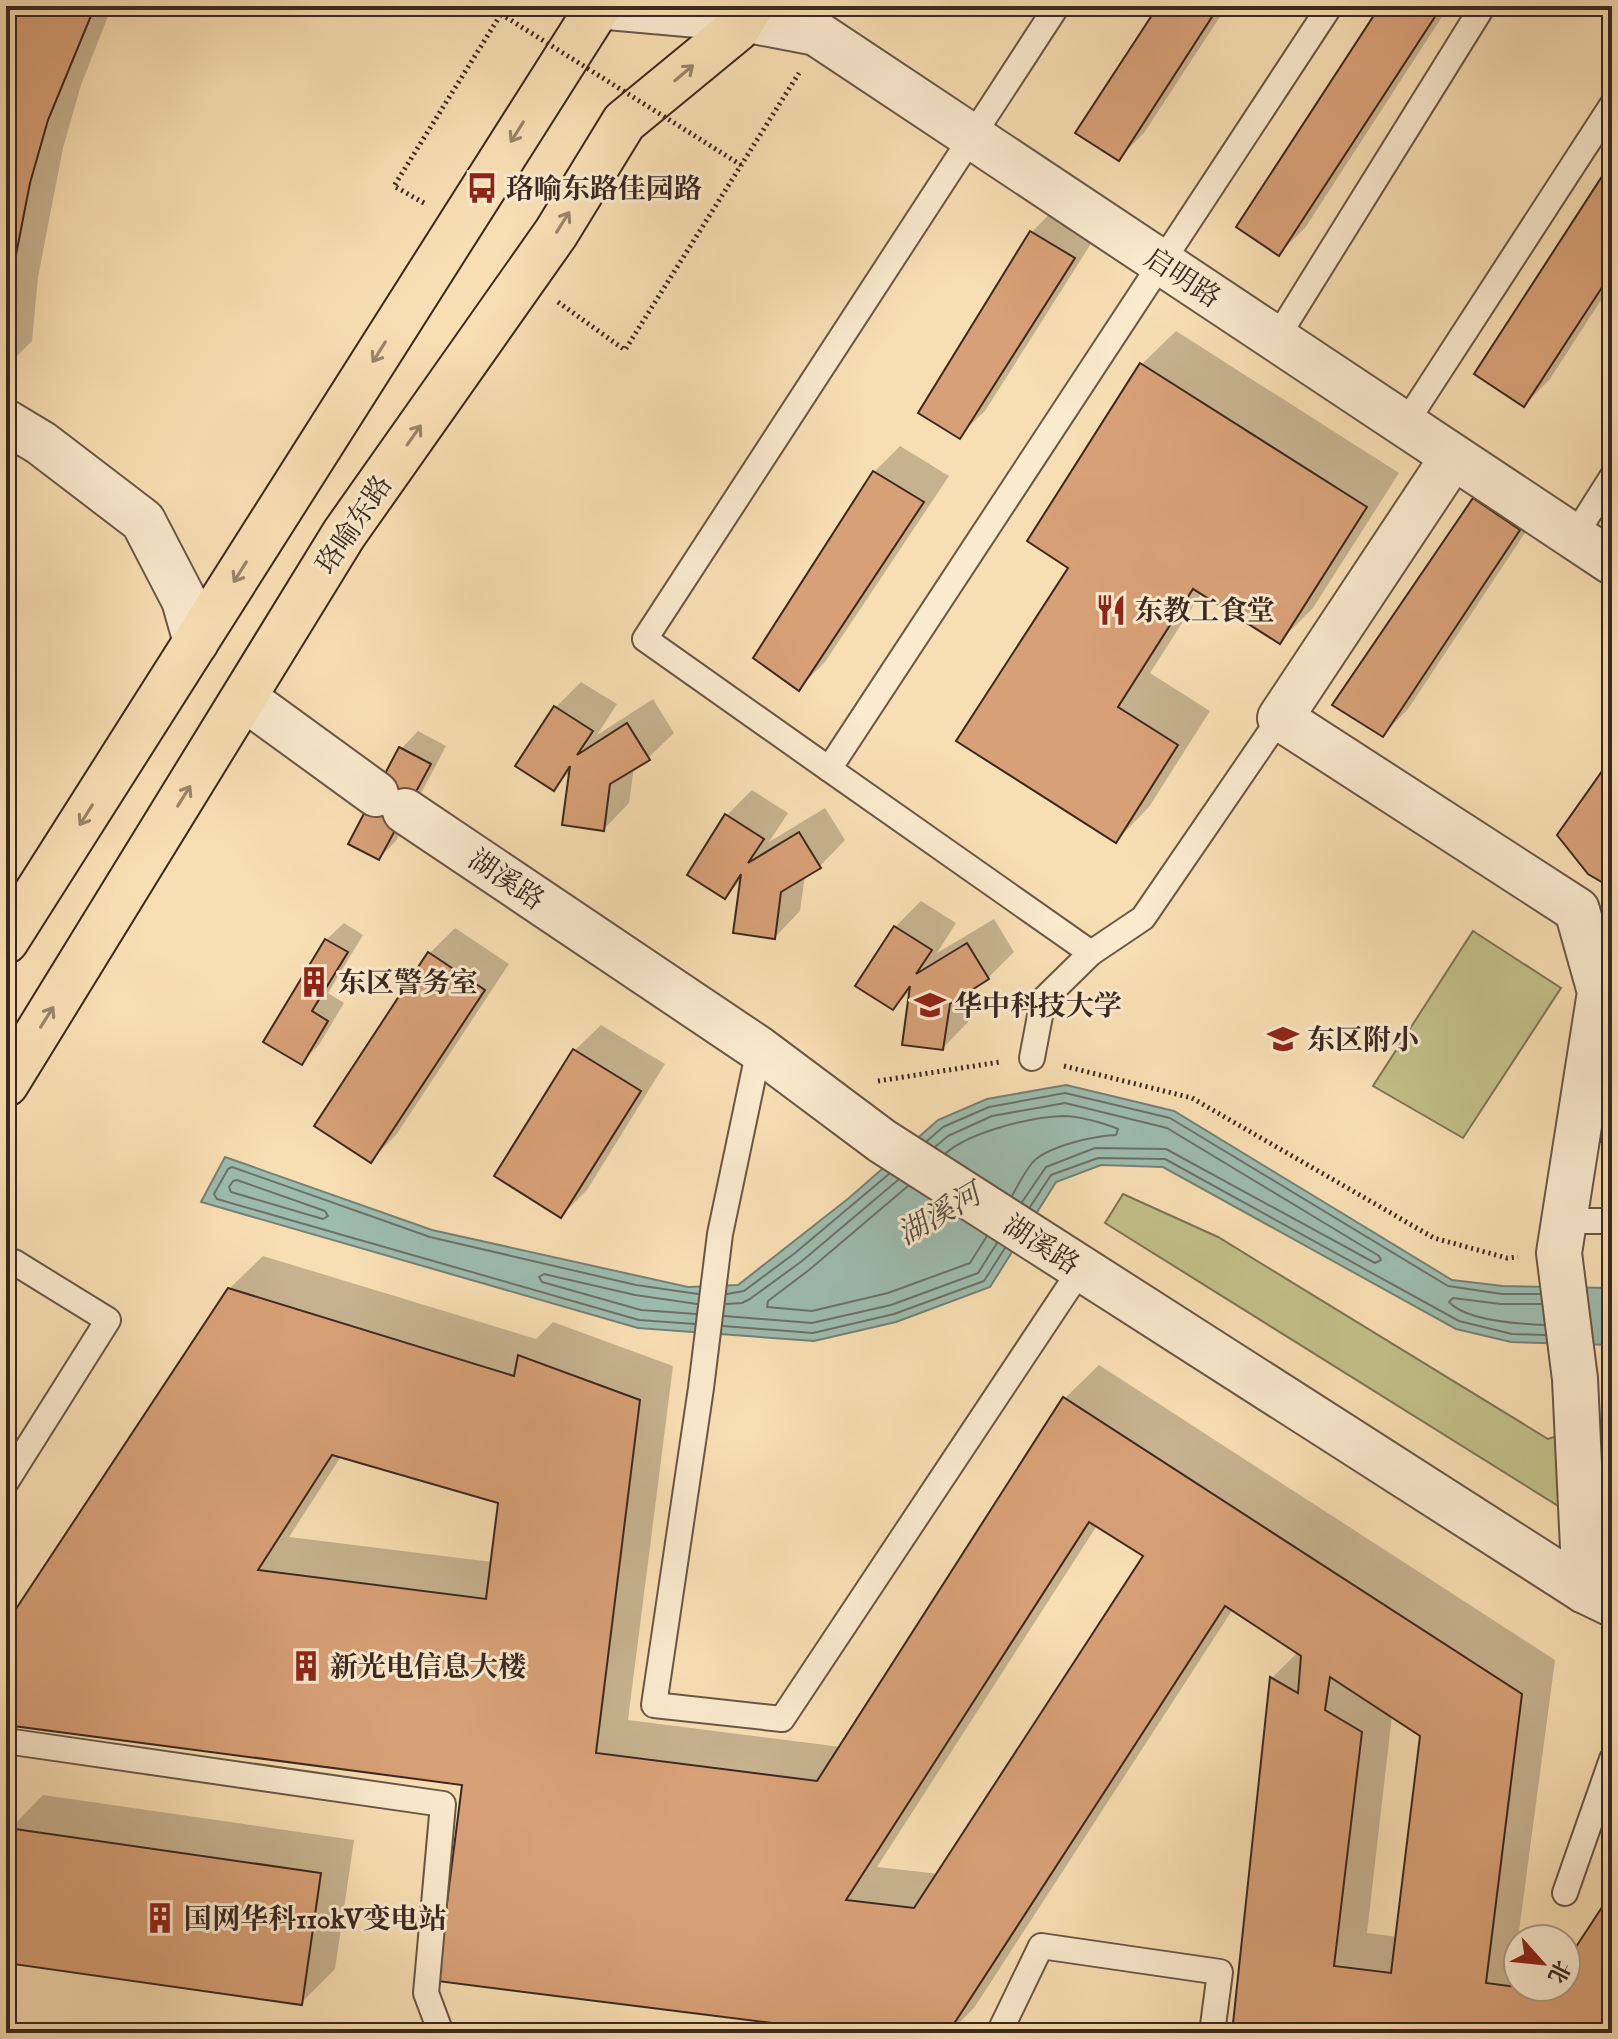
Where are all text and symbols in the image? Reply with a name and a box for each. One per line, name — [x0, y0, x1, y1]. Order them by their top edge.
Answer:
one-way arrow — [673, 64, 694, 82]
one-way arrow — [509, 120, 525, 143]
bus stop icon: 珞喻东路佳园路 — [465, 171, 499, 205]
place label: 珞喻东路佳园路 — [506, 173, 702, 208]
one-way arrow — [555, 211, 571, 234]
street label: 启明路 — [1137, 242, 1226, 317]
one-way arrow — [370, 340, 386, 363]
one-way arrow — [406, 425, 422, 447]
street label: 珞喻东路 — [309, 469, 401, 582]
one-way arrow — [232, 560, 248, 583]
restaurant icon: 东教工食堂 — [1094, 593, 1128, 627]
place label: 东教工食堂 — [1135, 595, 1275, 630]
one-way arrow — [176, 785, 192, 808]
one-way arrow — [77, 803, 93, 826]
street label: 湖溪路 — [461, 843, 550, 919]
building icon: 东区警务室 — [297, 965, 331, 999]
place label: 东区警务室 — [338, 967, 478, 1002]
school or university icon: 华中科技大学 — [913, 988, 947, 1022]
place label: 华中科技大学 — [954, 990, 1122, 1025]
one-way arrow — [39, 1006, 55, 1029]
school or university icon: 东区附小 — [1266, 1022, 1300, 1056]
place label: 东区附小 — [1307, 1024, 1419, 1059]
water label: 湖溪河 — [892, 1174, 993, 1255]
street label: 湖溪路 — [996, 1209, 1085, 1284]
building icon: 新光电信息大楼 — [289, 1649, 323, 1683]
place label: 新光电信息大楼 — [330, 1651, 526, 1686]
building icon: 国网华科110kV变电站 — [143, 1901, 177, 1935]
place label: 国网华科110kV变电站 — [184, 1903, 446, 1938]
north arrow — [1502, 1923, 1582, 2003]
text: 北 — [1541, 1955, 1576, 1987]

